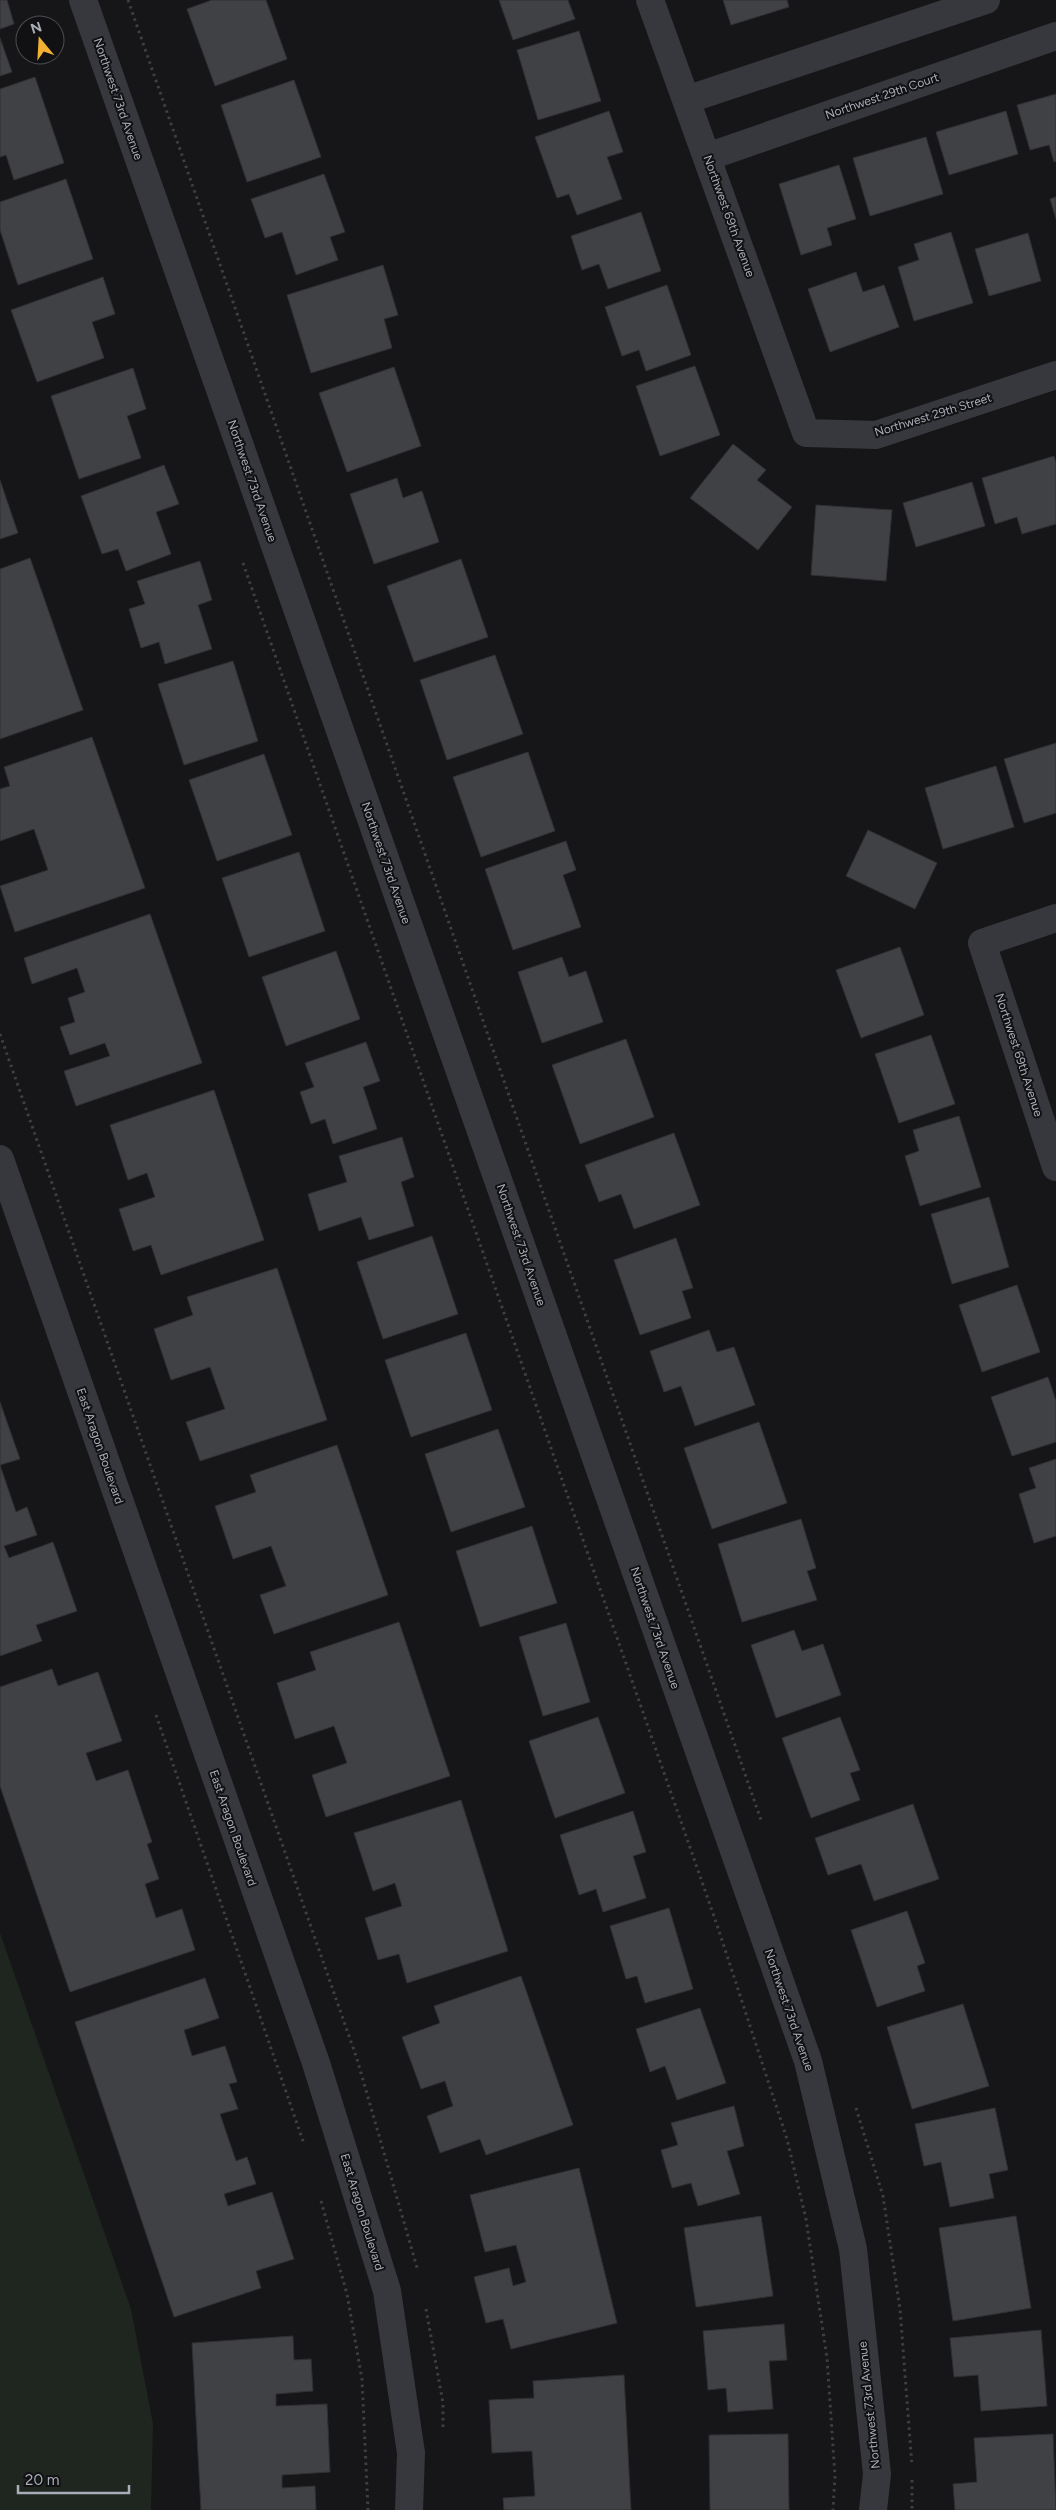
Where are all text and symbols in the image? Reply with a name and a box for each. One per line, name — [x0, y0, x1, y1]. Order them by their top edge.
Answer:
north arrow — [15, 15, 65, 65]
text: N — [28, 18, 44, 38]
street label: Northwest 73rd Avenue — [91, 36, 146, 162]
street label: Northwest 29th Court — [823, 70, 941, 122]
street label: Northwest 69th Avenue — [700, 153, 758, 279]
street label: Northwest 29th Street — [873, 390, 994, 439]
street label: Northwest 73rd Avenue — [225, 418, 280, 544]
street label: Northwest 73rd Avenue — [359, 800, 414, 926]
street label: Northwest 69th Avenue — [992, 992, 1046, 1119]
street label: Northwest 73rd Avenue — [494, 1182, 549, 1308]
street label: East Aragon Boulevard — [74, 1386, 126, 1506]
street label: Northwest 73rd Avenue — [628, 1565, 683, 1691]
street label: East Aragon Boulevard — [207, 1768, 259, 1888]
street label: Northwest 73rd Avenue — [762, 1947, 817, 2073]
street label: East Aragon Boulevard — [338, 2152, 386, 2272]
street label: Northwest 73rd Avenue — [855, 2340, 883, 2469]
scale bar — [18, 2462, 129, 2494]
text: 20 m — [25, 2471, 59, 2489]

